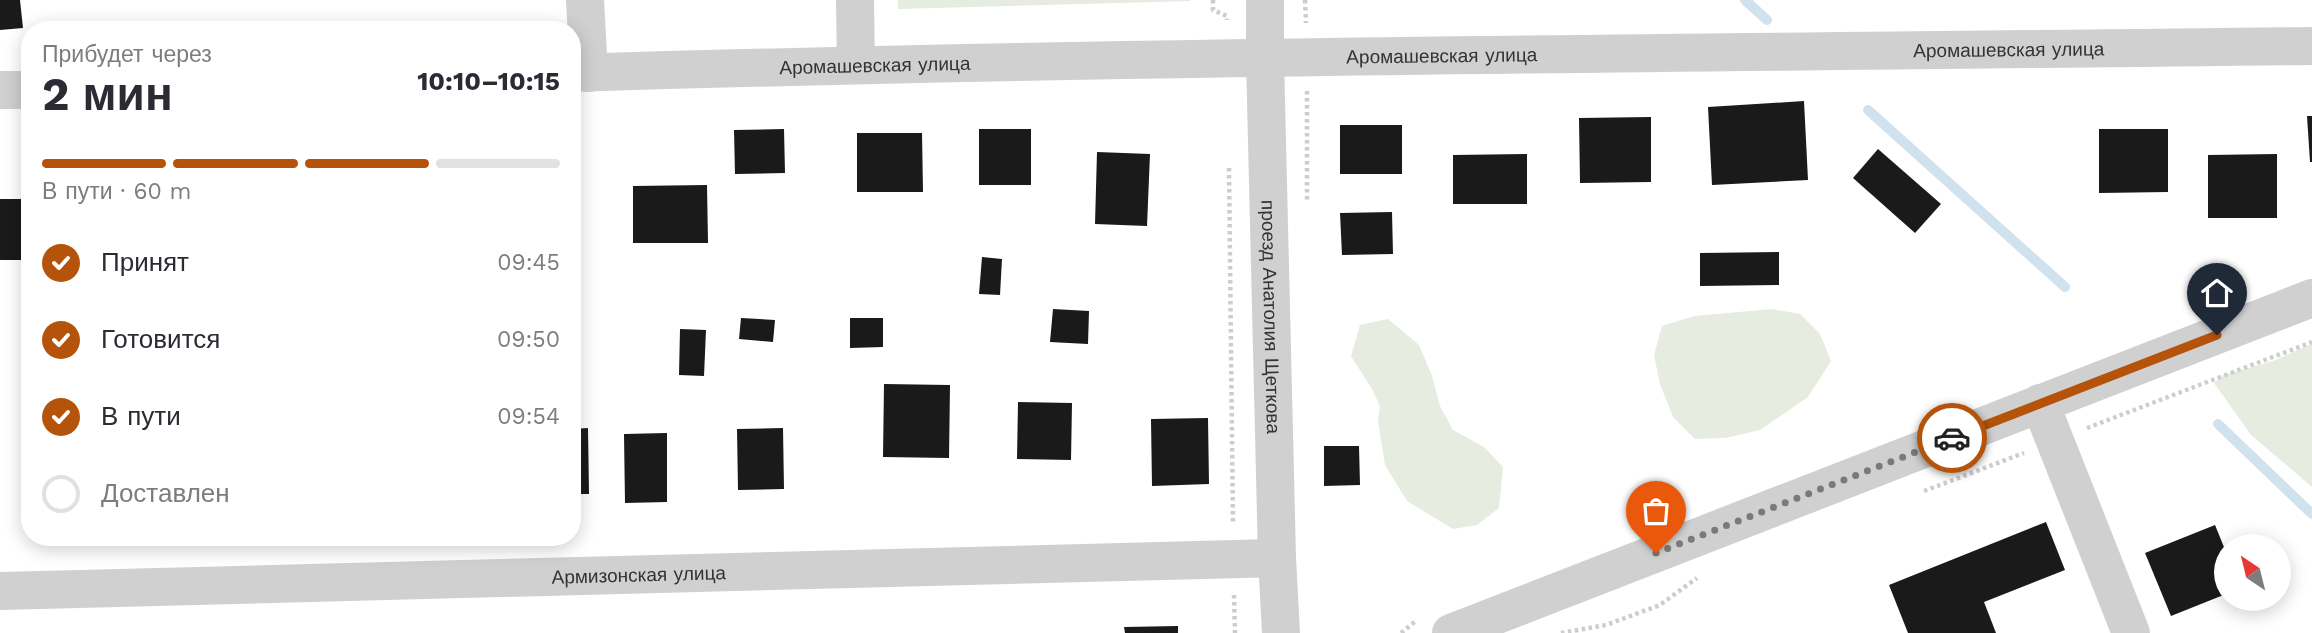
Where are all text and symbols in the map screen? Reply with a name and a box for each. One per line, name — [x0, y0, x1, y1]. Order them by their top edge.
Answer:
street label: Аромашевская улица — [1913, 37, 2105, 62]
text: Прибудет через — [42, 41, 212, 68]
street label: Аромашевская улица — [1346, 43, 1538, 69]
street label: Аромашевская улица — [779, 52, 971, 79]
text: 10:10–10:15 — [417, 66, 560, 96]
text: 2 мин — [42, 67, 173, 121]
text: В пути · 60 m — [42, 178, 191, 205]
street label: проезд Анатолия Щеткова — [1256, 200, 1285, 435]
icon: check — [42, 244, 80, 282]
text: Принят — [101, 247, 189, 277]
text: 09:45 — [497, 249, 560, 276]
pin — [2187, 263, 2247, 335]
icon: home — [2198, 274, 2236, 312]
icon: check — [42, 321, 80, 359]
text: Готовится — [101, 324, 220, 354]
text: 09:50 — [497, 326, 560, 353]
icon: check — [42, 398, 80, 436]
text: В пути — [101, 401, 181, 431]
text: 09:54 — [497, 403, 560, 430]
courier — [1917, 403, 1987, 473]
icon: car — [1933, 419, 1971, 457]
text: Доставлен — [101, 478, 230, 508]
pin — [1626, 481, 1686, 553]
icon: bag — [1637, 492, 1675, 530]
north arrow — [2214, 534, 2291, 611]
map controls — [2214, 534, 2291, 611]
street label: Армизонская улица — [551, 561, 727, 589]

